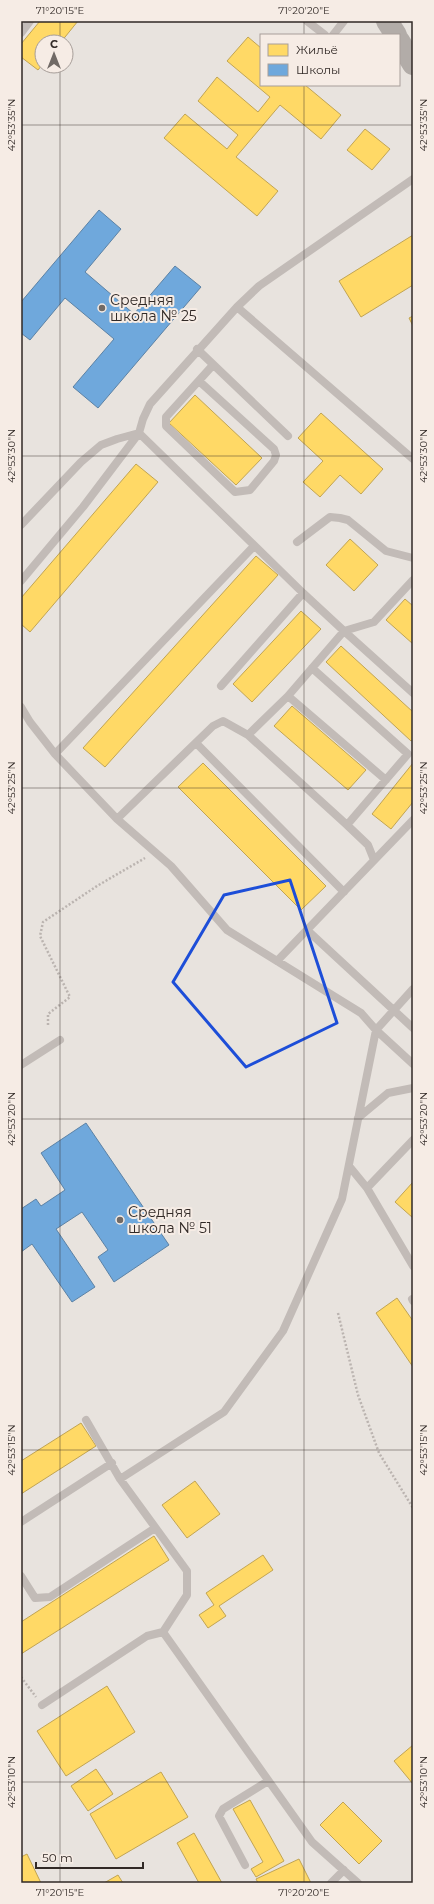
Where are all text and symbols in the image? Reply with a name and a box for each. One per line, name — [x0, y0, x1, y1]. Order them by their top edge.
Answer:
text: 71°20'15"E — [36, 4, 85, 17]
text: 71°20'20"E — [278, 4, 330, 17]
north arrow — [34, 34, 74, 74]
legend — [260, 34, 400, 86]
text: С — [50, 37, 58, 51]
text: Жильё — [296, 42, 338, 57]
text: Школы — [296, 62, 341, 77]
text: 42°53'35"N — [5, 99, 18, 151]
text: 42°53'35"N — [417, 99, 430, 151]
place label: Средняя школа № 25 — [110, 291, 197, 325]
marker: Средняя школа № 25 — [97, 303, 107, 313]
text: 42°53'30"N — [5, 429, 18, 483]
text: 42°53'30"N — [417, 429, 430, 483]
text: 42°53'25"N — [5, 761, 18, 815]
text: 42°53'25"N — [417, 761, 430, 815]
text: 42°53'20"N — [5, 1092, 18, 1146]
text: 42°53'20"N — [417, 1092, 430, 1146]
place label: Средняя школа № 51 — [128, 1203, 212, 1237]
marker: Средняя школа № 51 — [115, 1215, 125, 1225]
text: 42°53'15"N — [5, 1424, 18, 1476]
text: 42°53'15"N — [417, 1424, 430, 1476]
text: 42°53'10"N — [5, 1756, 18, 1808]
text: 42°53'10"N — [417, 1756, 430, 1808]
scale bar — [36, 1844, 143, 1870]
text: 50 m — [42, 1850, 73, 1865]
text: 71°20'15"E — [36, 1886, 85, 1899]
text: 71°20'20"E — [278, 1886, 330, 1899]

